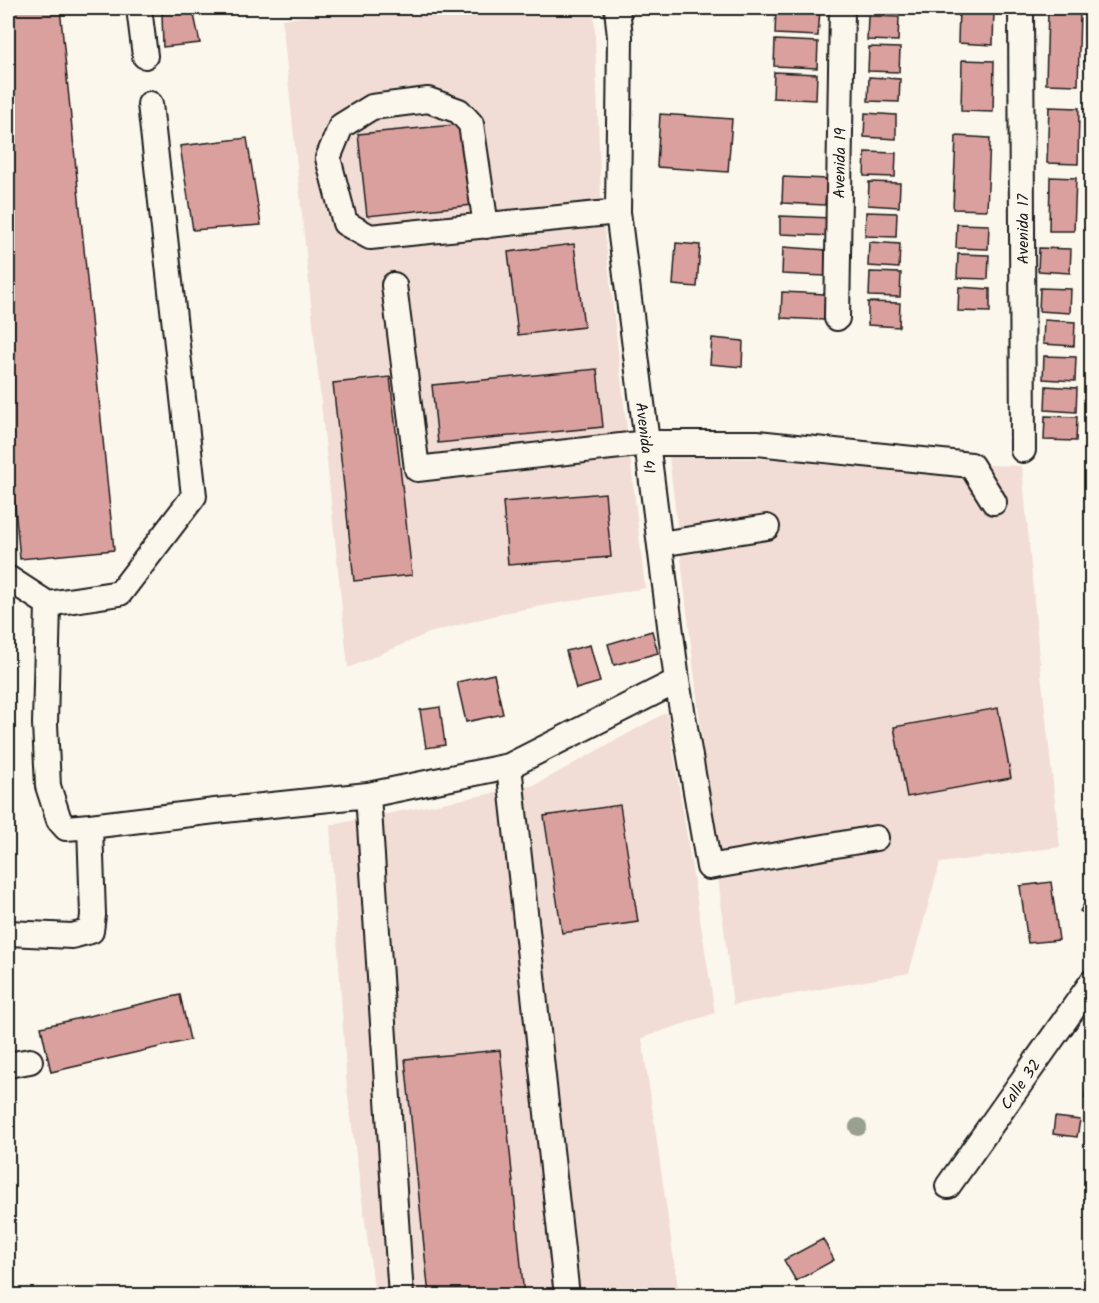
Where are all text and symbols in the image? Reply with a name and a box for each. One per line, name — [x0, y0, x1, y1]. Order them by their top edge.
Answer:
street label: Avenida 19 — [827, 127, 854, 199]
street label: Avenida 17 — [1011, 193, 1036, 264]
street label: Avenida 41 — [628, 401, 661, 475]
street label: Calle 32 — [995, 1054, 1048, 1115]

